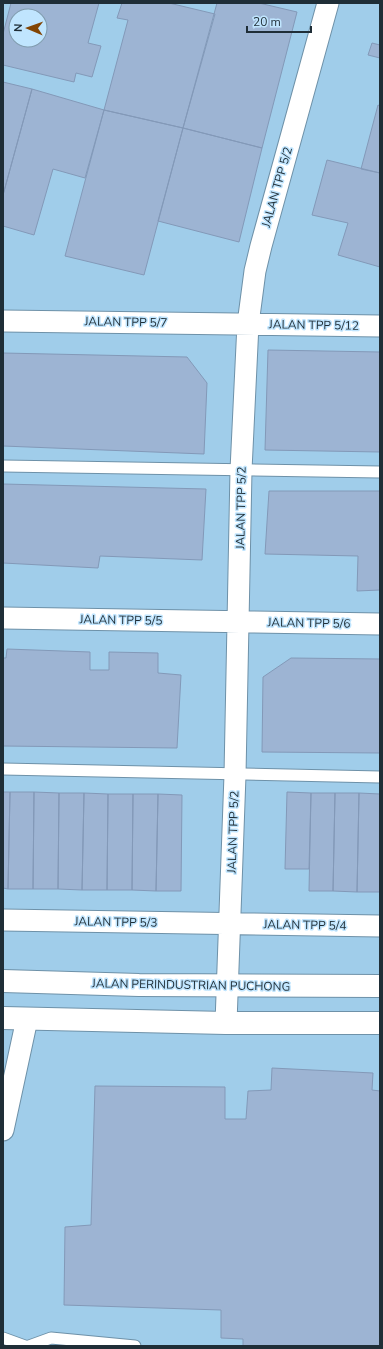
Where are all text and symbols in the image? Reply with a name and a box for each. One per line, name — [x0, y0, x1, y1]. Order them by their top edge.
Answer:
north arrow — [8, 8, 48, 48]
scale bar — [247, 8, 311, 34]
text: 20 m — [253, 14, 281, 30]
text: N — [11, 23, 26, 32]
street label: JALAN TPP 5/2 — [258, 145, 296, 230]
street label: JALAN TPP 5/7 — [83, 313, 168, 331]
street label: JALAN TPP 5/12 — [268, 316, 359, 334]
street label: JALAN TPP 5/2 — [232, 466, 250, 551]
street label: JALAN TPP 5/5 — [78, 611, 163, 629]
street label: JALAN TPP 5/6 — [266, 614, 351, 632]
street label: JALAN TPP 5/2 — [224, 790, 242, 875]
street label: JALAN TPP 5/3 — [73, 913, 158, 931]
street label: JALAN TPP 5/4 — [262, 916, 347, 934]
street label: JALAN PERINDUSTRIAN PUCHONG — [91, 975, 290, 995]

